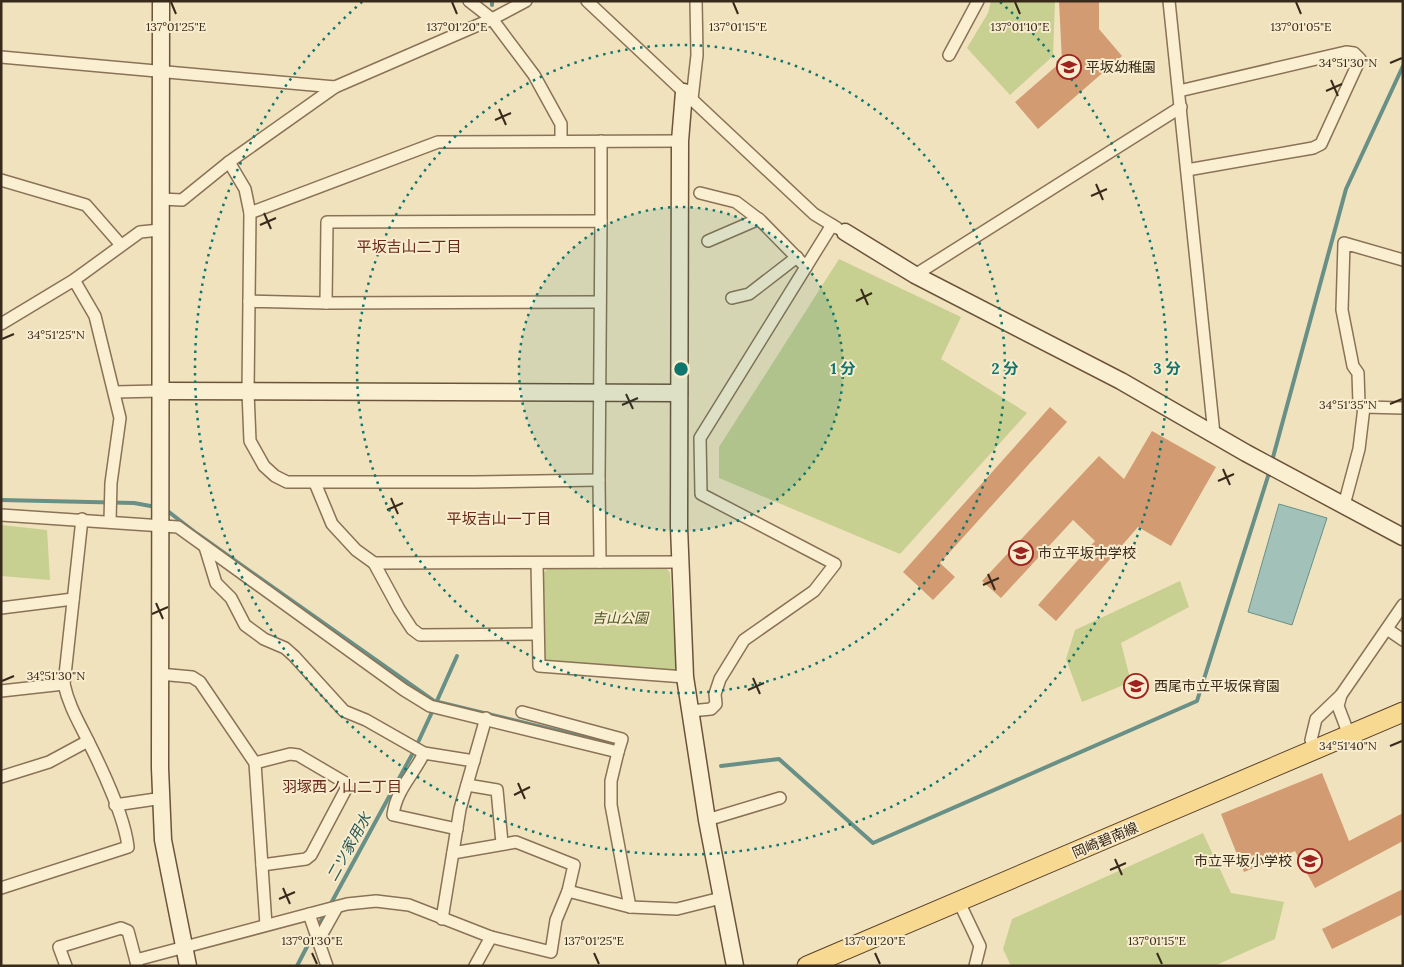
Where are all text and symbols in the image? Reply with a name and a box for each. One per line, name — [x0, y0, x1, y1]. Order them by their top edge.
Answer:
text: 137°01'25"E — [146, 19, 206, 34]
text: 137°01'20"E — [427, 19, 488, 34]
text: 137°01'15"E — [709, 19, 767, 34]
text: 137°01'10"E — [991, 19, 1049, 34]
text: 137°01'05"E — [1270, 19, 1332, 34]
school or university icon: 平坂幼稚園 — [1056, 54, 1082, 80]
text: 34°51'30"N — [1319, 55, 1377, 70]
place label: 平坂幼稚園 — [1086, 58, 1156, 76]
district label: 平坂吉山二丁目 — [356, 237, 462, 256]
text: 34°51'25"N — [27, 327, 85, 342]
text: 1 分 — [830, 359, 856, 378]
text: 2 分 — [992, 359, 1018, 378]
text: 3 分 — [1153, 359, 1181, 378]
centre of rings — [672, 360, 690, 378]
text: 34°51'35"N — [1319, 397, 1377, 412]
district label: 平坂吉山一丁目 — [446, 509, 552, 528]
school or university icon: 市立平坂中学校 — [1008, 540, 1034, 566]
place label: 市立平坂中学校 — [1038, 544, 1136, 562]
park label: 吉山公園 — [592, 609, 650, 627]
text: 34°51'30"N — [27, 668, 85, 683]
school or university icon: 西尾市立平坂保育園 — [1123, 673, 1149, 699]
place label: 西尾市立平坂保育園 — [1154, 677, 1280, 695]
text: 34°51'40"N — [1319, 738, 1377, 753]
district label: 羽塚西ノ山二丁目 — [282, 777, 402, 796]
water label: 二ツ家用水 — [322, 808, 376, 884]
street label: 岡崎碧南線 — [1069, 818, 1141, 862]
school or university icon: 市立平坂小学校 — [1297, 848, 1323, 874]
place label: 市立平坂小学校 — [1194, 852, 1292, 870]
text: 137°01'30"E — [281, 933, 343, 948]
text: 137°01'25"E — [564, 933, 624, 948]
text: 137°01'20"E — [845, 933, 906, 948]
text: 137°01'15"E — [1128, 933, 1186, 948]

